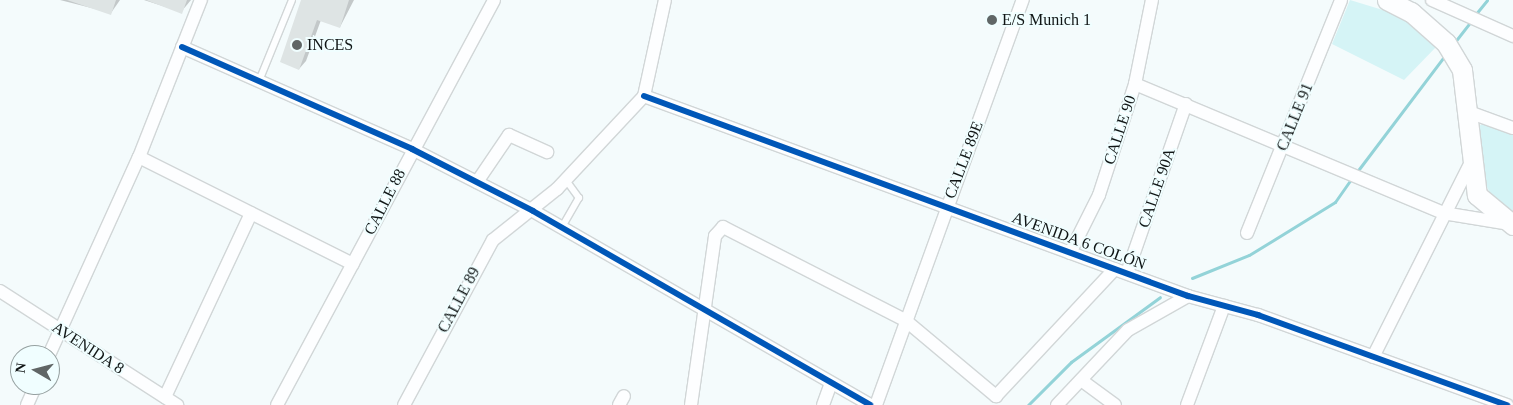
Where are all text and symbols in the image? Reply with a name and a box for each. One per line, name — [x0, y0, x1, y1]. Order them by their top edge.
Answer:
place label: E/S Munich 1 — [1002, 10, 1091, 30]
marker: E/S Munich 1 — [986, 14, 998, 26]
place label: INCES — [307, 35, 353, 55]
marker: INCES — [291, 39, 303, 51]
street label: CALLE 91 — [1273, 80, 1317, 154]
street label: CALLE 90 — [1100, 93, 1140, 167]
street label: CALLE 89E — [940, 119, 988, 201]
street label: CALLE 90A — [1134, 146, 1180, 230]
street label: CALLE 88 — [360, 166, 410, 238]
street label: AVENIDA 6 COLÓN — [1009, 208, 1149, 274]
street label: CALLE 89 — [434, 264, 484, 336]
street label: AVENIDA 8 — [48, 317, 128, 379]
north arrow — [10, 345, 60, 395]
text: N — [13, 362, 29, 374]

